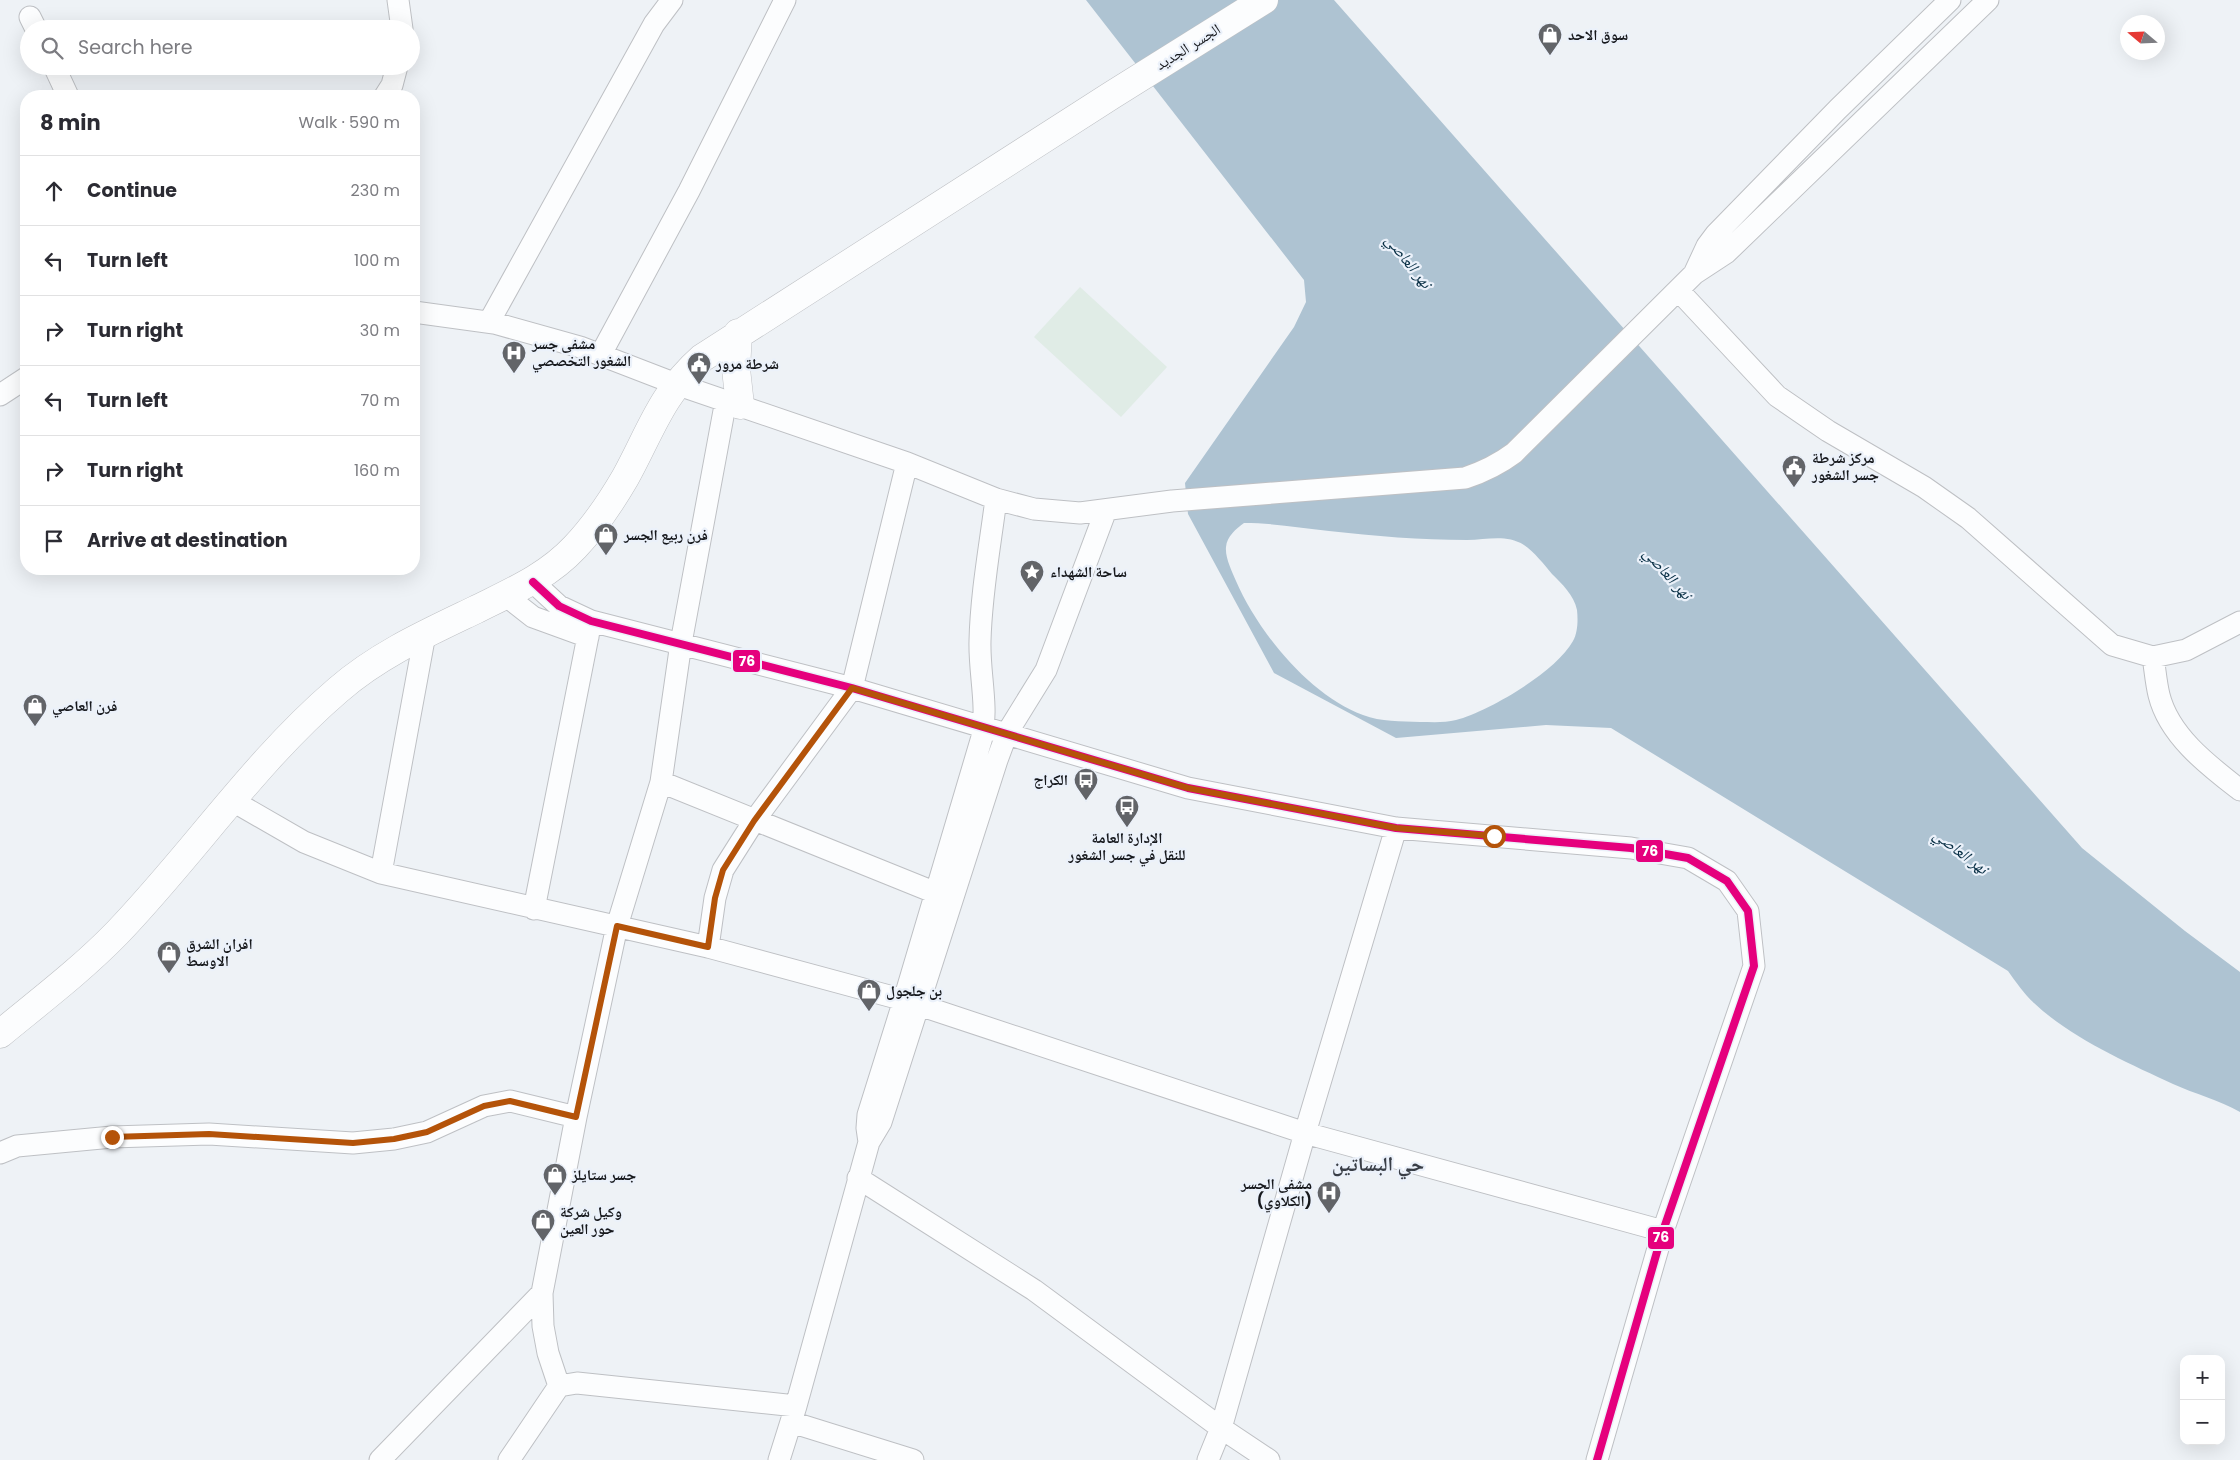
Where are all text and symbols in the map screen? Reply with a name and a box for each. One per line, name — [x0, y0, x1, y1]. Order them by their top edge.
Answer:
north arrow — [2120, 15, 2165, 60]
street label: الجسر الجديد — [1151, 18, 1224, 75]
search box — [20, 20, 420, 75]
shop icon: سوق الاحد — [1537, 22, 1563, 56]
place label: سوق الاحد — [1568, 24, 1628, 45]
icon: search — [38, 34, 66, 62]
text: Search here — [78, 34, 192, 61]
text: 8 min — [40, 108, 101, 137]
text: Walk · 590 m — [299, 111, 400, 134]
icon: ahead — [40, 177, 68, 205]
text: Continue — [87, 177, 177, 204]
text: 230 m — [351, 179, 400, 202]
water label: نهر العاصي — [1379, 230, 1439, 296]
icon: left — [40, 247, 68, 275]
text: Turn left — [87, 247, 168, 274]
text: 100 m — [354, 249, 400, 272]
icon: right — [40, 317, 68, 345]
text: Turn right — [87, 317, 183, 344]
text: 30 m — [360, 319, 400, 342]
place label: مشفى جسر الشغور التخصصي — [531, 333, 631, 373]
hospital icon: مشفى جسر الشغور التخصصي — [501, 340, 527, 374]
public building icon: شرطة مرور — [686, 351, 712, 385]
place label: شرطة مرور — [715, 353, 779, 374]
icon: left — [40, 387, 68, 415]
text: Turn left — [87, 387, 168, 414]
text: 70 m — [360, 389, 400, 412]
place label: مركز شرطة جسر الشغور — [1811, 447, 1879, 485]
public building icon: مركز شرطة جسر الشغور — [1781, 454, 1807, 488]
icon: right — [40, 457, 68, 485]
text: Turn right — [87, 457, 183, 484]
text: 160 m — [354, 459, 400, 482]
shop icon: فرن ربيع الجسر — [593, 522, 619, 556]
place label: فرن ربيع الجسر — [623, 524, 708, 545]
icon: arrive — [40, 527, 68, 555]
text: Arrive at destination — [87, 527, 288, 554]
water label: نهر العاصي — [1637, 542, 1699, 607]
place icon: ساحة الشهداء — [1019, 559, 1045, 593]
place label: ساحة الشهداء — [1050, 561, 1127, 582]
line badge: 76 — [732, 649, 761, 673]
text: 76 — [739, 651, 755, 671]
shop icon: فرن العاصي — [22, 693, 48, 727]
place label: فرن العاصي — [52, 695, 117, 718]
bus stop icon: الكراج — [1073, 767, 1099, 801]
place label: الكراج — [1033, 769, 1068, 790]
bus stop icon: الإدارة العامة للنقل في جسر الشغور — [1114, 794, 1140, 828]
water label: نهر العاصي — [1928, 823, 1995, 882]
route start — [1483, 825, 1506, 848]
place label: الإدارة العامة للنقل في جسر الشغور — [1068, 827, 1185, 867]
line badge: 76 — [1635, 839, 1664, 863]
text: 76 — [1642, 841, 1658, 861]
place label: افران الشرق الاوسط — [186, 933, 253, 971]
shop icon: افران الشرق الاوسط — [156, 940, 182, 974]
shop icon: بن جلجول — [856, 978, 882, 1012]
place label: بن جلجول — [886, 980, 942, 1001]
route end — [101, 1126, 124, 1149]
district label: حي البساتين — [1332, 1150, 1424, 1180]
shop icon: جسر ستايلز — [542, 1162, 568, 1196]
place label: جسر ستايلز — [571, 1164, 637, 1185]
place label: مشفى الجسر (الكلاوي) — [1240, 1173, 1312, 1213]
hospital icon: مشفى الجسر (الكلاوي) — [1316, 1180, 1342, 1214]
place label: وكيل شركة حور العين — [560, 1201, 622, 1239]
shop icon: وكيل شركة حور العين — [530, 1208, 556, 1242]
line badge: 76 — [1647, 1226, 1675, 1250]
text: 76 — [1653, 1227, 1669, 1247]
map controls — [2180, 1355, 2225, 1445]
button: + — [2180, 1355, 2225, 1400]
button: − — [2180, 1400, 2225, 1445]

